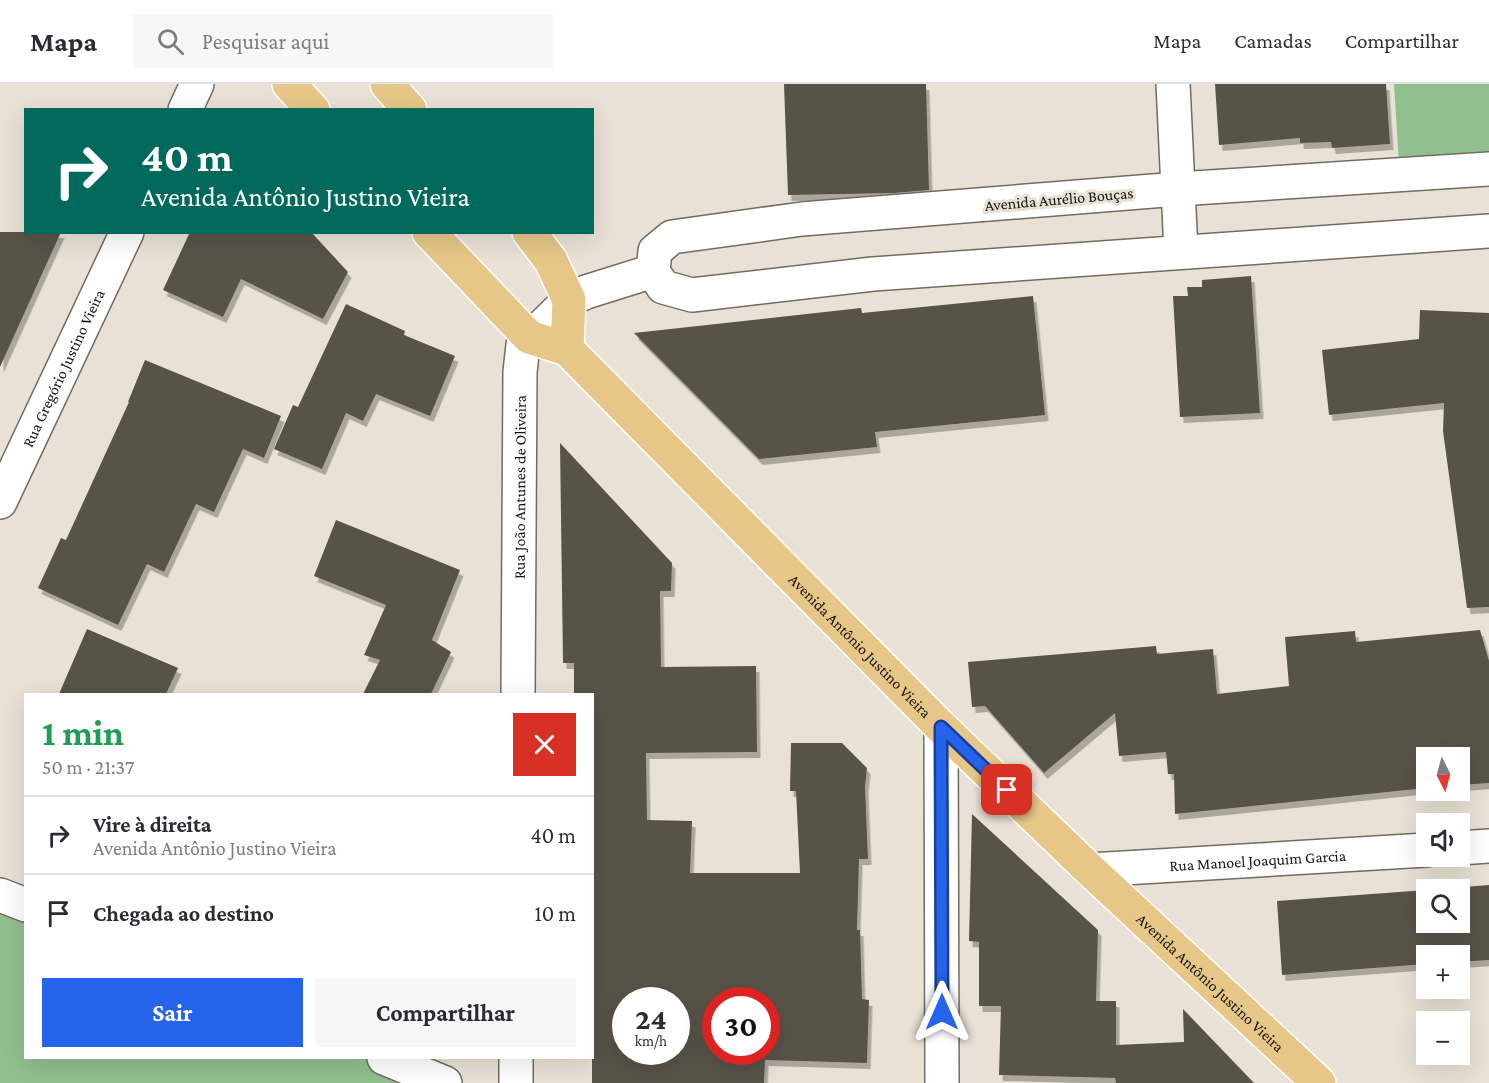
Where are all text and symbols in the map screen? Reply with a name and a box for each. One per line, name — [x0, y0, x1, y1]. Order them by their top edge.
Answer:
search box — [133, 14, 553, 68]
icon: search — [154, 25, 187, 58]
text: Mapa — [30, 26, 97, 57]
text: Pesquisar aqui — [202, 29, 329, 54]
text: Mapa — [1153, 29, 1201, 53]
text: Camadas — [1234, 29, 1312, 53]
text: Compartilhar — [1345, 29, 1459, 53]
icon: right — [42, 132, 120, 210]
text: 40 m — [141, 133, 233, 180]
text: Avenida Antônio Justino Vieira — [141, 182, 470, 212]
street label: Avenida Aurélio Bouças — [984, 184, 1134, 215]
street label: Rua Gregório Justino Vieira — [19, 286, 108, 450]
street label: Rua João Antunes de Oliveira — [510, 394, 528, 579]
street label: Avenida Antônio Justino Vieira — [786, 570, 935, 721]
text: 1 min — [42, 713, 124, 753]
button: close — [513, 713, 576, 776]
north arrow — [1416, 747, 1470, 801]
map controls — [1416, 747, 1470, 1065]
text: 50 m · 21:37 — [42, 756, 134, 778]
pin — [981, 764, 1032, 815]
icon: arrive — [990, 773, 1023, 806]
text: Vire à direita — [93, 812, 212, 837]
button: sound — [1416, 813, 1470, 867]
icon: right — [42, 819, 75, 852]
text: 40 m — [531, 823, 576, 848]
text: Avenida Antônio Justino Vieira — [93, 837, 337, 859]
street label: Rua Manoel Joaquim Garcia — [1169, 846, 1347, 874]
button: search — [1416, 879, 1470, 933]
icon: arrive — [42, 897, 75, 930]
text: Chegada ao destino — [93, 901, 274, 926]
text: 10 m — [534, 901, 576, 926]
street label: Avenida Antônio Justino Vieira — [1134, 910, 1288, 1055]
button: + — [1416, 945, 1470, 999]
button: Sair — [42, 978, 303, 1047]
button: Compartilhar — [315, 978, 576, 1047]
position arrow — [910, 980, 974, 1044]
speed limit sign: 30 — [702, 987, 780, 1065]
text: 24 — [635, 1002, 667, 1035]
button: − — [1416, 1011, 1470, 1065]
text: km/h — [635, 1033, 667, 1049]

